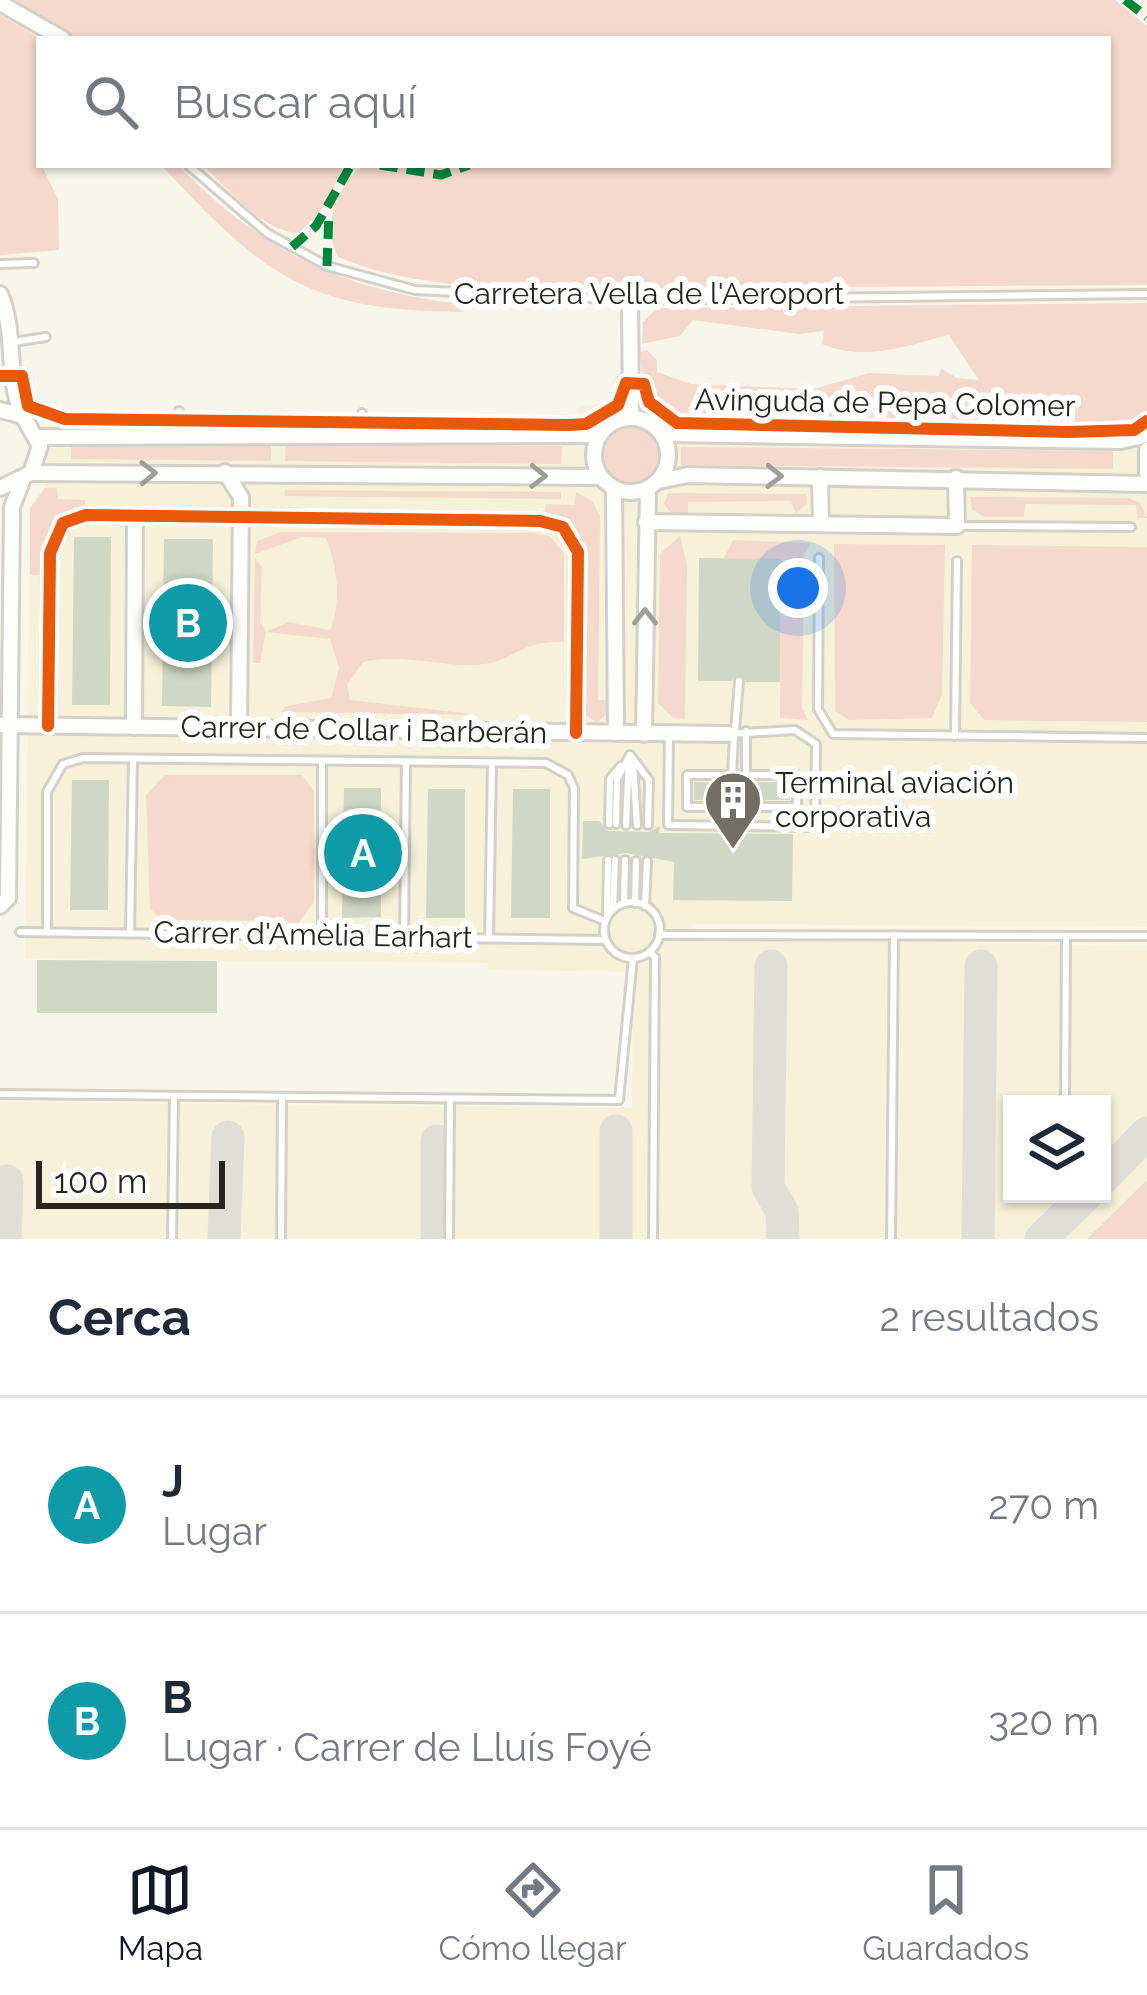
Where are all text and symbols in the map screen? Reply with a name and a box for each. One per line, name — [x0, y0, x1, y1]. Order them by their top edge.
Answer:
search box — [36, 36, 1111, 168]
icon: search — [78, 69, 144, 135]
text: Buscar aquí — [174, 76, 417, 129]
street label: Carretera Vella de l'Aeroport — [454, 276, 844, 311]
street label: Avinguda de Pepa Colomer — [694, 382, 1076, 423]
one-way arrow — [139, 460, 158, 486]
one-way arrow — [530, 463, 548, 489]
one-way arrow — [765, 463, 784, 489]
your location — [768, 558, 828, 618]
pin: B — [149, 578, 227, 668]
one-way arrow — [632, 607, 658, 625]
street label: Carrer de Collar i Barberán — [180, 709, 548, 750]
place label: Terminal aviación corporativa — [775, 765, 1014, 834]
building icon: Terminal aviación corporativa — [702, 769, 764, 851]
pin: A — [324, 808, 402, 898]
street label: Carrer d'Amèlia Earhart — [153, 914, 473, 955]
map controls — [1003, 1095, 1111, 1203]
button: layers — [1003, 1095, 1111, 1203]
scale bar — [36, 1155, 225, 1208]
text: 100 m — [54, 1162, 147, 1201]
text: Cerca — [48, 1287, 191, 1347]
text: 2 resultados — [880, 1294, 1099, 1340]
text: J — [162, 1455, 184, 1508]
text: A — [74, 1482, 100, 1528]
text: 270 m — [988, 1482, 1099, 1528]
text: Lugar — [162, 1508, 267, 1554]
text: B — [162, 1671, 193, 1724]
text: B — [74, 1698, 100, 1744]
text: 320 m — [988, 1698, 1099, 1744]
text: Lugar · Carrer de Lluís Foyé — [162, 1724, 652, 1770]
tab: Mapa — [118, 1857, 203, 1968]
tab: Cómo llegar — [439, 1857, 627, 1968]
tab: Guardados — [862, 1857, 1029, 1968]

